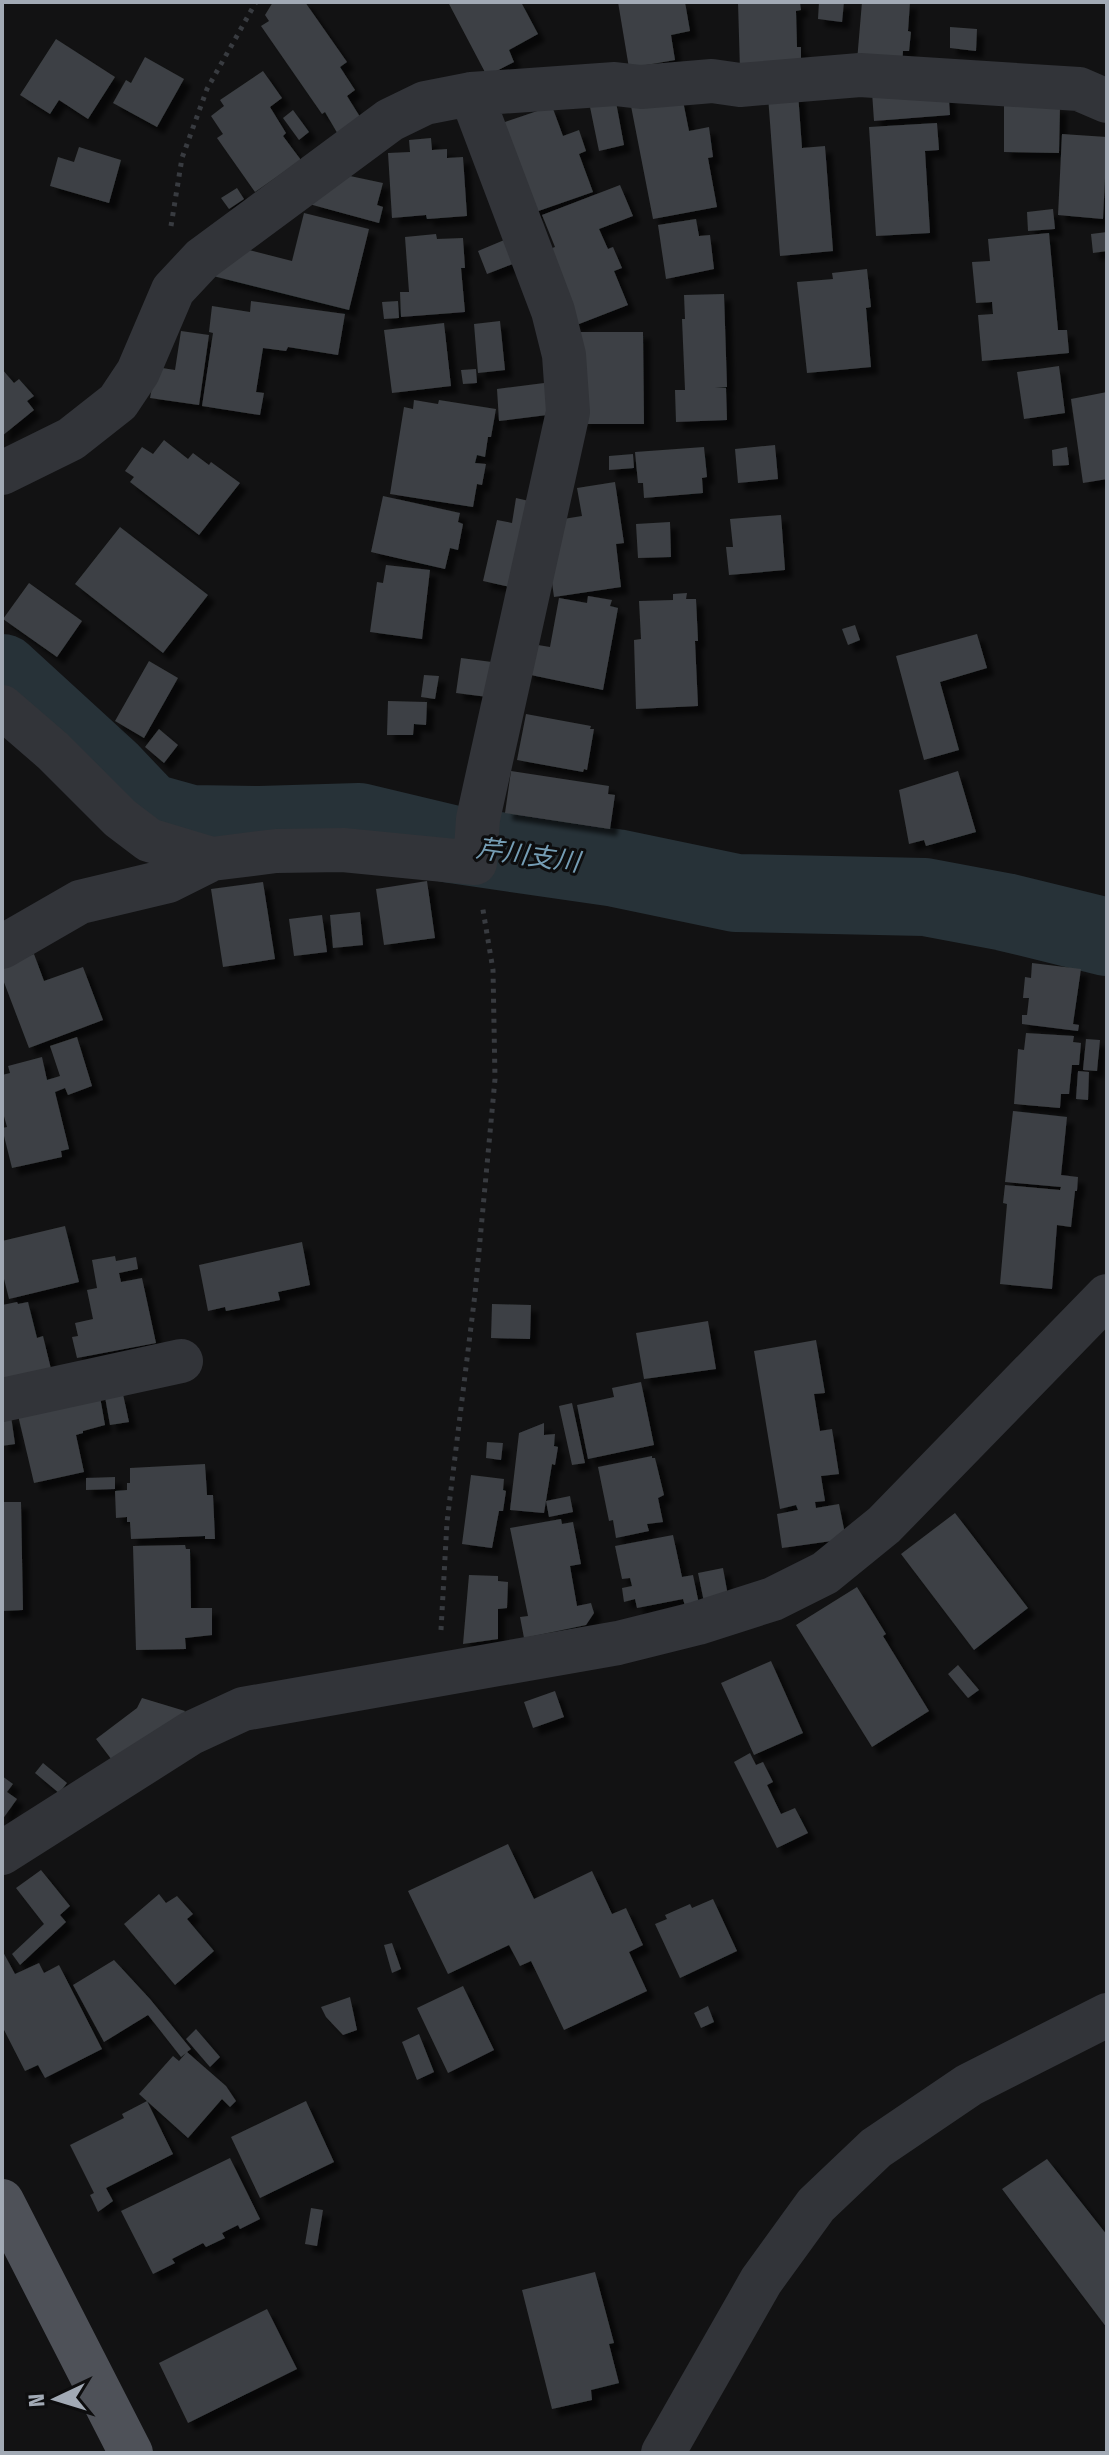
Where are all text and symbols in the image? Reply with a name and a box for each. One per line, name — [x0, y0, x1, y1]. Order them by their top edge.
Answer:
water label: 芹川支川 — [474, 833, 585, 878]
north arrow — [16, 2359, 96, 2439]
text: N — [23, 2393, 50, 2408]

